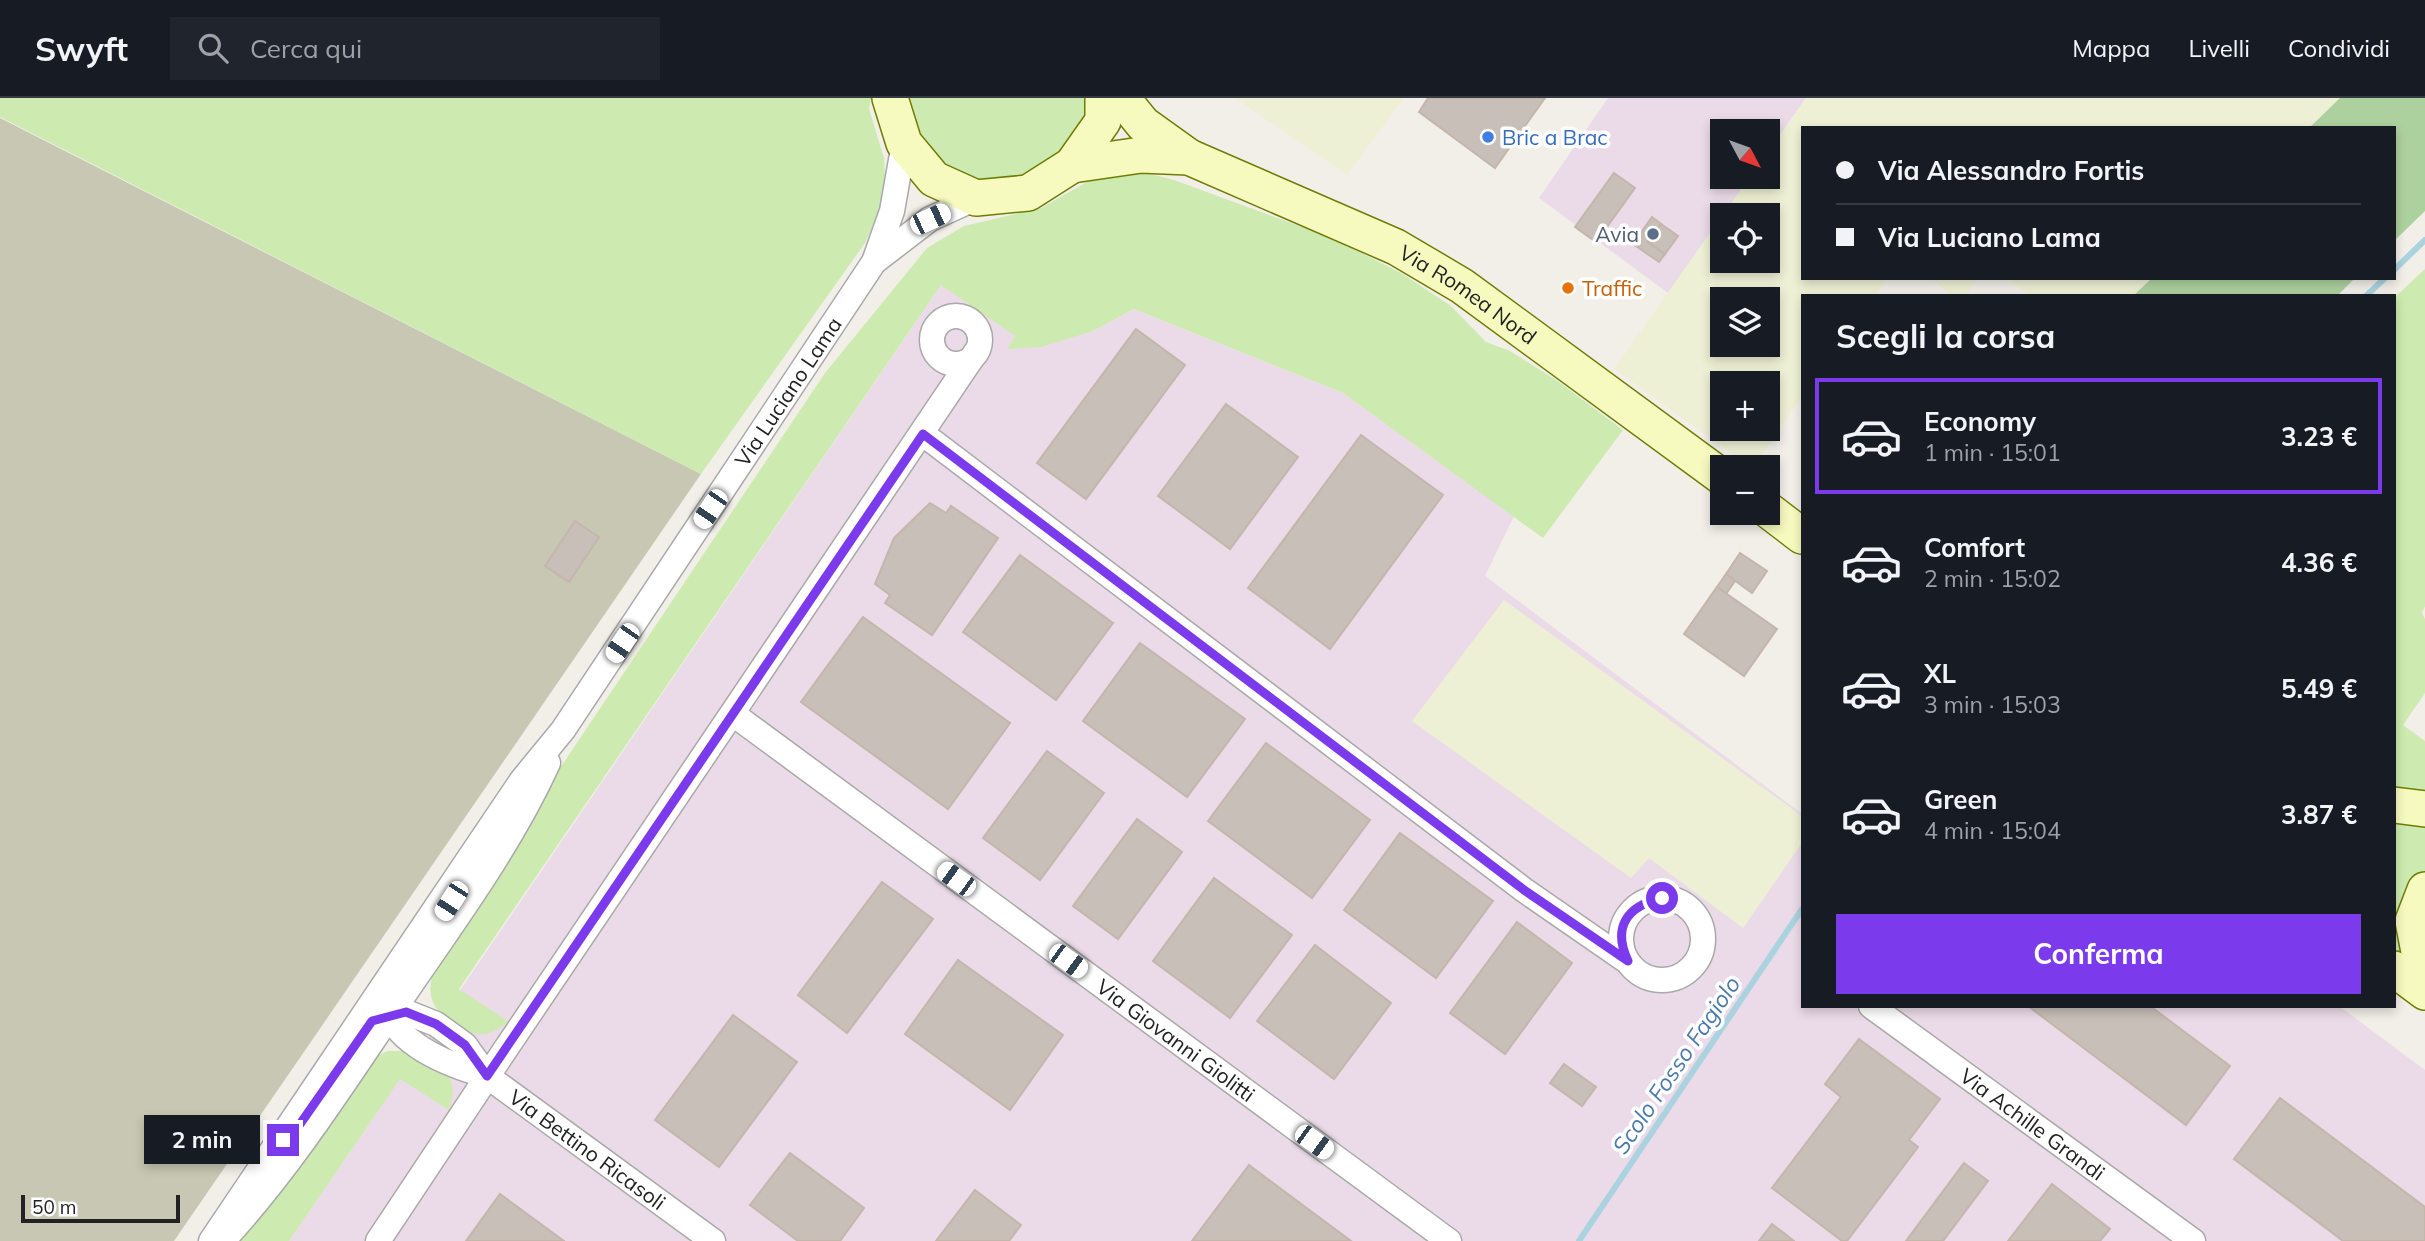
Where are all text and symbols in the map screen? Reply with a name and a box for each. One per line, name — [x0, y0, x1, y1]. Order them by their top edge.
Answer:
search box — [170, 17, 660, 80]
text: Swyft — [35, 28, 128, 69]
icon: search — [194, 29, 232, 67]
text: Cerca qui — [250, 32, 362, 65]
text: Mappa — [2072, 33, 2150, 63]
text: Livelli — [2188, 33, 2250, 63]
text: Condividi — [2288, 33, 2390, 63]
north arrow — [1710, 119, 1780, 189]
map controls — [1710, 119, 1780, 525]
place label: Bric a Brac — [1502, 124, 1608, 150]
marker: Bric a Brac — [1480, 129, 1496, 145]
text: Via Alessandro Fortis — [1878, 154, 2144, 187]
car — [907, 201, 954, 237]
button: locate — [1710, 203, 1780, 273]
place label: Avia — [1595, 221, 1639, 247]
text: Via Luciano Lama — [1878, 221, 2101, 254]
marker: Avia — [1645, 226, 1661, 242]
street label: Via Romea Nord — [1395, 239, 1542, 349]
place label: Traffic — [1582, 275, 1642, 301]
marker: Traffic — [1560, 280, 1576, 296]
button: layers — [1710, 287, 1780, 357]
street label: Via Luciano Lama — [729, 312, 847, 471]
text: Scegli la corsa — [1836, 316, 2055, 356]
button: + — [1710, 371, 1780, 441]
icon: car — [1840, 405, 1903, 468]
text: Economy — [1924, 405, 2036, 438]
text: 3.23 € — [2281, 420, 2357, 453]
text: 1 min · 15:01 — [1924, 438, 2061, 467]
button: − — [1710, 455, 1780, 525]
car — [690, 486, 731, 532]
icon: car — [1840, 531, 1903, 594]
text: Comfort — [1924, 531, 2025, 564]
text: 4.36 € — [2281, 546, 2357, 579]
text: 2 min · 15:02 — [1924, 564, 2061, 593]
car — [602, 620, 643, 666]
icon: car — [1840, 657, 1903, 720]
text: XL — [1924, 657, 1956, 690]
text: 5.49 € — [2281, 672, 2357, 705]
text: 3 min · 15:03 — [1924, 690, 2061, 719]
icon: car — [1840, 783, 1903, 846]
text: Green — [1924, 783, 1997, 816]
text: 3.87 € — [2281, 798, 2357, 831]
text: 4 min · 15:04 — [1924, 816, 2061, 845]
car — [933, 858, 980, 900]
car — [431, 878, 472, 924]
route start — [1646, 882, 1678, 914]
button: Conferma — [1836, 914, 2361, 994]
car — [1045, 940, 1092, 982]
water label: Scolo Fosso Fagiolo — [1606, 971, 1746, 1159]
street label: Via Giovanni Giolitti — [1092, 973, 1260, 1107]
street label: Via Achille Grandi — [1955, 1062, 2110, 1185]
street label: Via Bettino Ricasoli — [504, 1083, 671, 1215]
callout: 2 min — [143, 1116, 258, 1164]
car — [1291, 1121, 1338, 1163]
route end — [267, 1124, 299, 1156]
text: 2 min — [172, 1125, 232, 1154]
scale bar — [21, 1192, 180, 1224]
text: 50 m — [32, 1195, 76, 1219]

